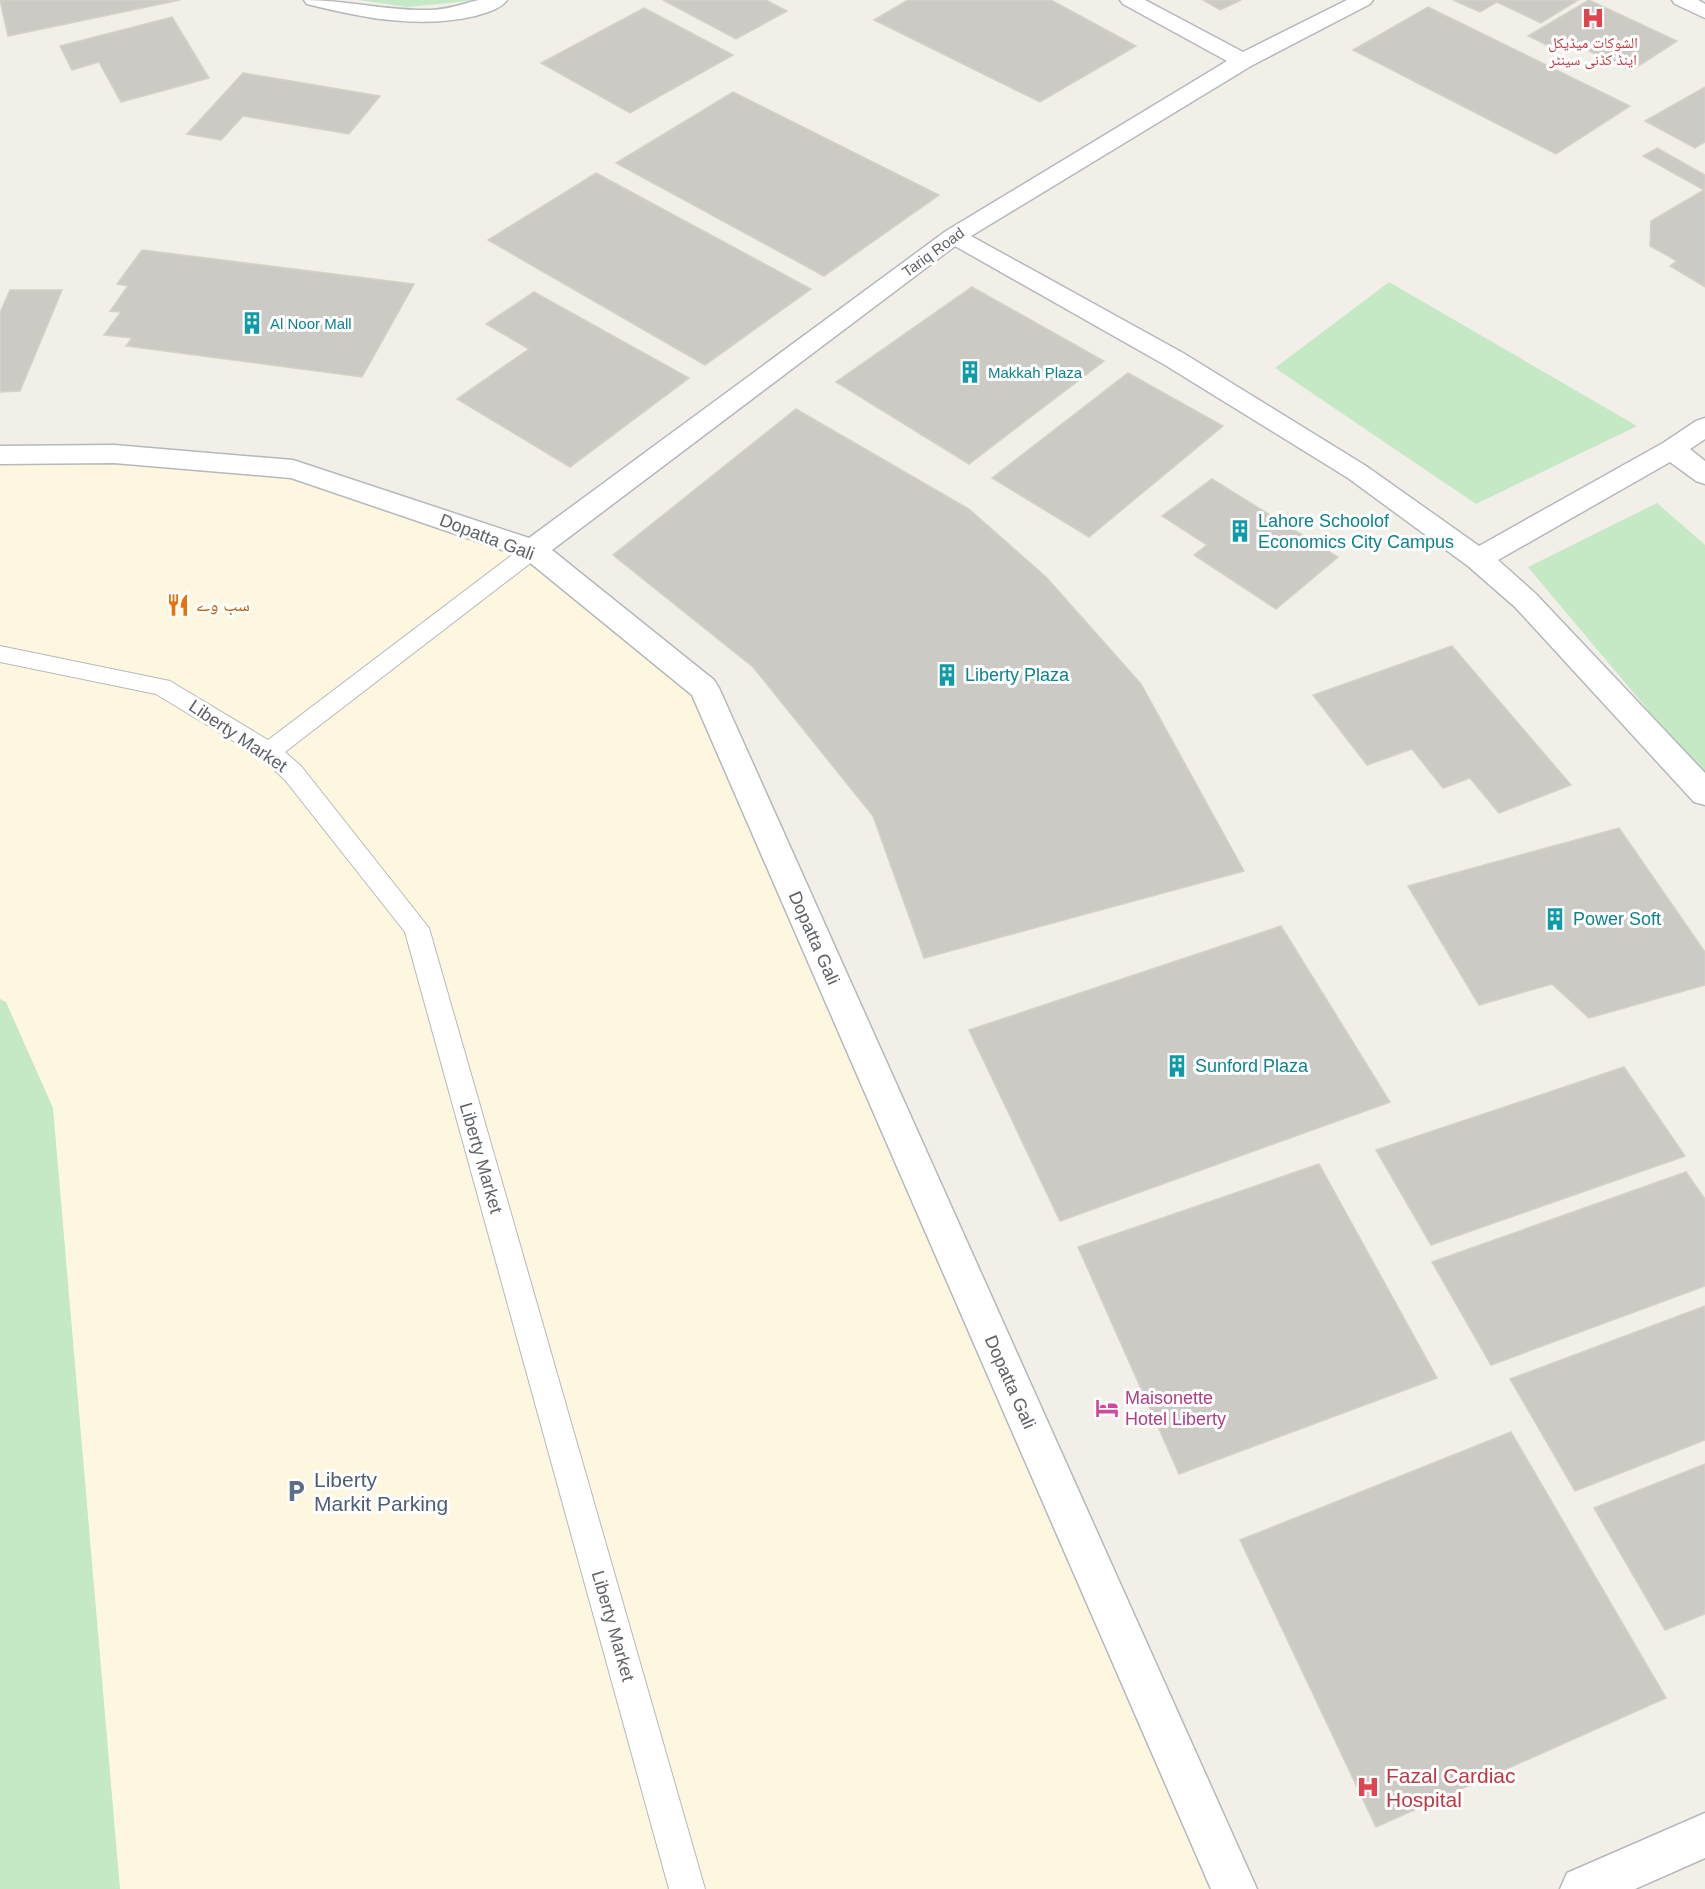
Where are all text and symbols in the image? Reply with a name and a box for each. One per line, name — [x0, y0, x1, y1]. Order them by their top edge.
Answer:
hospital icon: الشوکات میڈیکل اینڈ کڈنی سینٹر — [1580, 5, 1606, 31]
place label: الشوکات میڈیکل اینڈ کڈنی سینٹر — [1548, 34, 1638, 70]
street label: Tariq Road — [899, 224, 967, 280]
building icon: Al Noor Mall — [239, 310, 265, 336]
place label: Al Noor Mall — [270, 315, 352, 332]
building icon: Makkah Plaza — [957, 359, 983, 385]
place label: Makkah Plaza — [988, 364, 1083, 381]
street label: Dopatta Gali — [437, 510, 537, 564]
place label: Lahore Schoolof Economics City Campus — [1258, 511, 1454, 552]
building icon: Lahore Schoolof Economics City Campus — [1227, 518, 1253, 544]
restaurant icon: سب وے — [165, 592, 191, 618]
place label: سب وے — [196, 595, 250, 616]
building icon: Liberty Plaza — [934, 662, 960, 688]
place label: Liberty Plaza — [965, 665, 1070, 685]
street label: Liberty Market — [185, 696, 291, 776]
street label: Dopatta Gali — [785, 888, 843, 988]
building icon: Power Soft — [1542, 906, 1568, 932]
place label: Power Soft — [1573, 909, 1661, 929]
building icon: Sunford Plaza — [1164, 1053, 1190, 1079]
place label: Sunford Plaza — [1195, 1056, 1309, 1076]
street label: Liberty Market — [456, 1100, 506, 1216]
street label: Dopatta Gali — [981, 1332, 1039, 1432]
place label: Maisonette Hotel Liberty — [1125, 1388, 1226, 1429]
hotel icon: Maisonette Hotel Liberty — [1094, 1395, 1120, 1421]
place label: Liberty Markit Parking — [314, 1468, 448, 1515]
parking icon: Liberty Markit Parking — [283, 1478, 309, 1504]
street label: Liberty Market — [588, 1568, 638, 1684]
place label: Fazal Cardiac Hospital — [1386, 1764, 1516, 1811]
hospital icon: Fazal Cardiac Hospital — [1355, 1774, 1381, 1800]

